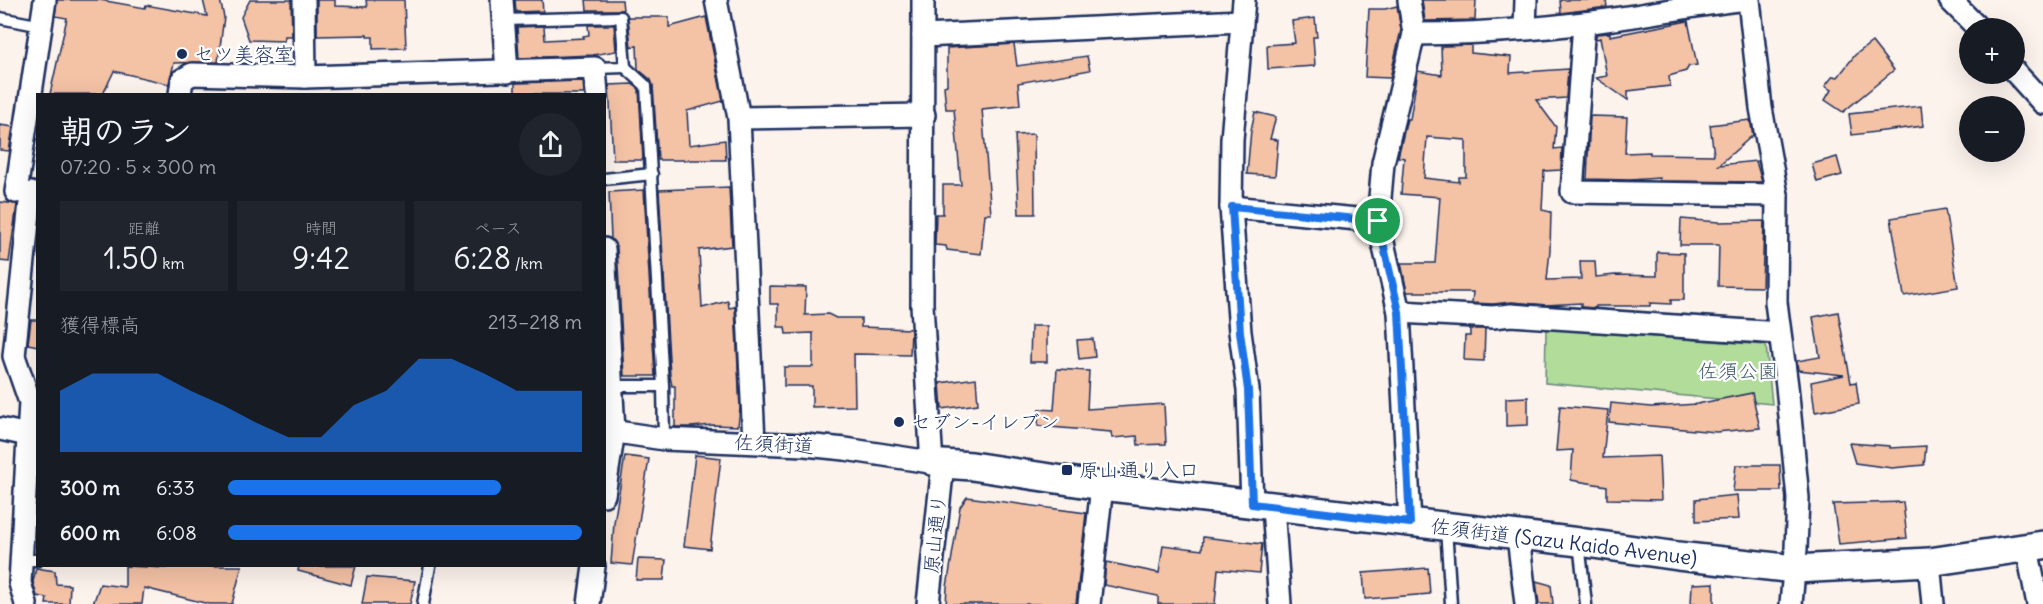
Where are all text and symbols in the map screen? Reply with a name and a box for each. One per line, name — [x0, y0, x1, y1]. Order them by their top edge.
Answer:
map controls — [1959, 18, 2025, 162]
button: + — [1959, 18, 2025, 84]
place label: セツ美容室 — [194, 41, 294, 66]
marker: セツ美容室 — [175, 47, 189, 61]
button: − — [1959, 96, 2025, 162]
text: 朝のラン — [60, 110, 192, 152]
button: share — [519, 113, 582, 176]
text: 07:20 · 5 × 300 m — [60, 154, 216, 179]
pin — [1352, 195, 1403, 246]
icon: arrive — [1361, 204, 1394, 237]
text: 距離 — [128, 218, 160, 238]
text: 時間 — [305, 218, 337, 238]
text: ペース — [474, 218, 522, 238]
text: 1.50 — [103, 239, 159, 277]
text: 9:42 — [292, 239, 350, 277]
text: 6:28 — [453, 239, 511, 277]
text: km — [159, 253, 185, 273]
text: /km — [511, 253, 543, 273]
text: 213–218 m — [488, 309, 582, 334]
text: 獲得標高 — [60, 312, 140, 337]
park label: 佐須公園 — [1698, 358, 1778, 383]
place label: セブン-イレブン — [911, 409, 1060, 434]
marker: セブン-イレブン — [892, 415, 906, 429]
street label: 佐須街道 — [733, 429, 815, 458]
place label: 原山通り入口 — [1079, 457, 1199, 482]
marker: 原山通り入口 — [1060, 463, 1074, 477]
text: 300 m — [60, 475, 120, 500]
text: 6:33 — [156, 475, 195, 500]
street label: 原山通り — [918, 493, 951, 575]
street label: 佐須街道 (Sazu Kaido Avenue) — [1429, 513, 1699, 570]
text: 600 m — [60, 520, 120, 545]
text: 6:08 — [156, 520, 197, 545]

